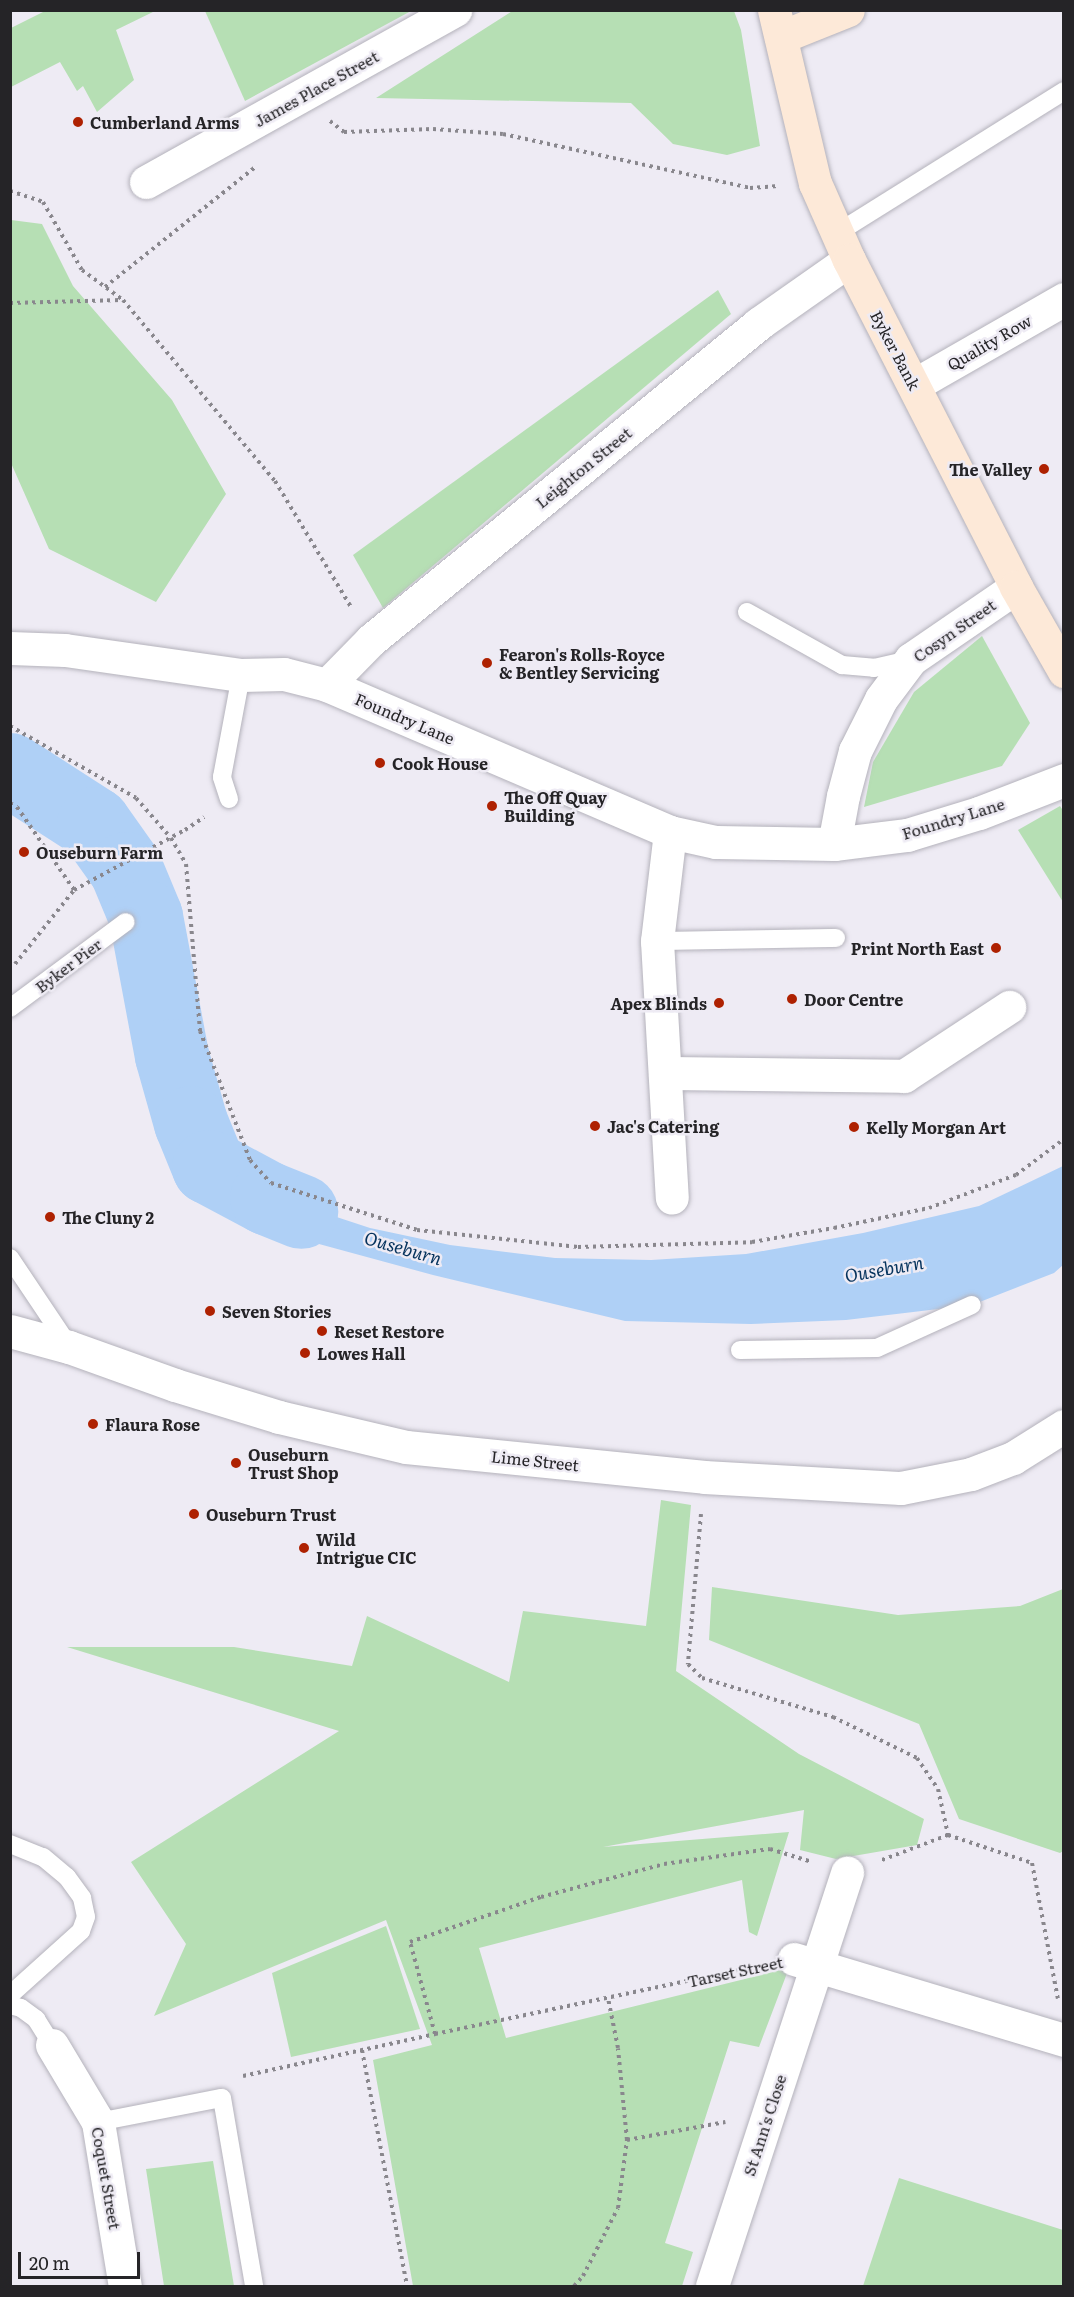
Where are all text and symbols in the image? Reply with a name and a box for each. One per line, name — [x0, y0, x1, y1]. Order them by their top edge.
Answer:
street label: James Place Street — [250, 46, 382, 130]
place label: Cumberland Arms — [90, 112, 239, 132]
marker: Cumberland Arms — [71, 115, 85, 129]
street label: Byker Bank — [867, 307, 925, 393]
street label: Quality Row — [943, 310, 1035, 374]
street label: Leighton Street — [531, 422, 635, 512]
place label: The Valley — [949, 459, 1032, 479]
marker: The Valley — [1037, 462, 1051, 476]
street label: Cosyn Street — [909, 595, 999, 665]
place label: Fearon's Rolls-Royce & Bentley Servicing — [499, 644, 665, 682]
marker: Fearon's Rolls-Royce & Bentley Servicing — [480, 656, 494, 670]
street label: Foundry Lane — [352, 688, 458, 748]
place label: Cook House — [392, 753, 488, 773]
marker: Cook House — [373, 756, 387, 770]
place label: The Off Quay Building — [504, 787, 607, 825]
street label: Foundry Lane — [899, 793, 1007, 843]
marker: The Off Quay Building — [485, 799, 499, 813]
place label: Ouseburn Farm — [36, 842, 163, 862]
marker: Ouseburn Farm — [17, 845, 31, 859]
street label: Byker Pier — [31, 934, 105, 996]
place label: Print North East — [851, 938, 984, 958]
marker: Print North East — [989, 941, 1003, 955]
place label: Door Centre — [804, 989, 903, 1009]
marker: Door Centre — [785, 992, 799, 1006]
place label: Apex Blinds — [611, 993, 707, 1013]
marker: Apex Blinds — [712, 996, 726, 1010]
place label: Jac's Catering — [607, 1116, 719, 1136]
place label: Kelly Morgan Art — [866, 1117, 1006, 1137]
marker: Jac's Catering — [588, 1119, 602, 1133]
marker: Kelly Morgan Art — [847, 1120, 861, 1134]
place label: The Cluny 2 — [62, 1207, 154, 1227]
marker: The Cluny 2 — [43, 1210, 57, 1224]
water label: Ouseburn — [362, 1227, 444, 1269]
water label: Ouseburn — [843, 1251, 925, 1287]
place label: Seven Stories — [222, 1301, 331, 1321]
marker: Seven Stories — [203, 1304, 217, 1318]
place label: Reset Restore — [334, 1321, 444, 1341]
marker: Reset Restore — [315, 1324, 329, 1338]
place label: Lowes Hall — [317, 1343, 406, 1363]
marker: Lowes Hall — [298, 1346, 312, 1360]
place label: Flaura Rose — [105, 1414, 200, 1434]
marker: Flaura Rose — [86, 1417, 100, 1431]
place label: Ouseburn Trust Shop — [248, 1444, 339, 1482]
street label: Lime Street — [490, 1446, 580, 1474]
marker: Ouseburn Trust Shop — [229, 1456, 243, 1470]
place label: Ouseburn Trust — [206, 1504, 336, 1524]
marker: Ouseburn Trust — [187, 1507, 201, 1521]
place label: Wild Intrigue CIC — [316, 1529, 417, 1567]
marker: Wild Intrigue CIC — [297, 1541, 311, 1555]
street label: Tarset Street — [685, 1951, 785, 1991]
street label: St Ann's Close — [739, 2072, 789, 2178]
street label: Coquet Street — [89, 2125, 125, 2231]
scale bar — [21, 2240, 142, 2278]
text: 20 m — [29, 2249, 70, 2276]

